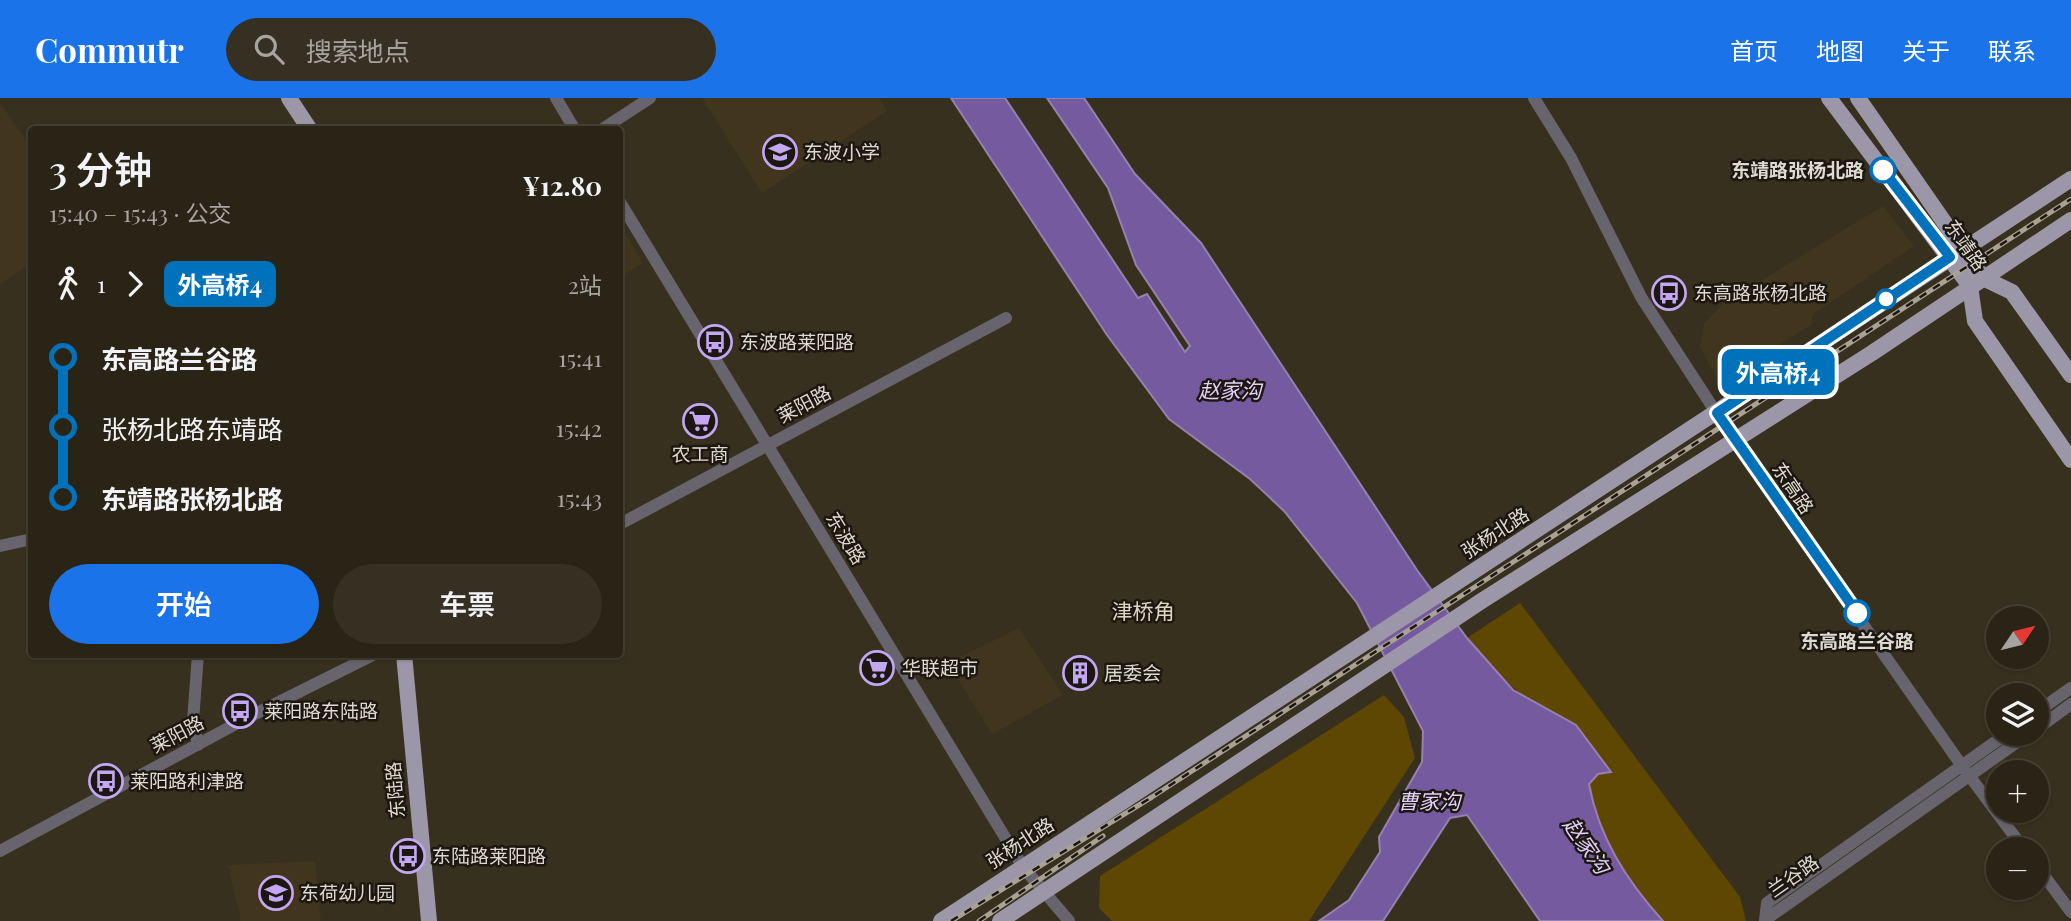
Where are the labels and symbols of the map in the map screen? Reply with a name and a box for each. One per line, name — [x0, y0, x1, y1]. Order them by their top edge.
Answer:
school or university icon: 东波小学 — [761, 133, 799, 171]
place label: 东波小学 — [804, 138, 880, 164]
place label: 东靖路张杨北路 — [1731, 156, 1864, 182]
marker: 东靖路张杨北路 — [1870, 157, 1896, 183]
street label: 东靖路 — [1940, 214, 1994, 275]
bus stop icon: 东高路张杨北路 — [1650, 274, 1688, 312]
place label: 东高路张杨北路 — [1694, 279, 1827, 305]
unlabelled marker — [1876, 289, 1896, 309]
bus stop icon: 东波路莱阳路 — [696, 323, 734, 361]
place label: 东波路莱阳路 — [740, 328, 854, 354]
line badge: 外高桥4 — [1729, 349, 1827, 395]
water label: 赵家沟 — [1199, 375, 1263, 403]
street label: 莱阳路 — [772, 378, 835, 428]
supermarket icon: 农工商 — [681, 402, 719, 440]
place label: 农工商 — [671, 440, 729, 466]
street label: 东高路 — [1767, 457, 1821, 518]
street label: 张杨北路 — [1455, 501, 1533, 564]
street label: 东波路 — [821, 506, 873, 569]
district label: 津桥角 — [1112, 596, 1175, 624]
marker: 东高路兰谷路 — [1844, 600, 1870, 626]
north arrow — [1986, 606, 2049, 668]
place label: 东高路兰谷路 — [1800, 627, 1914, 653]
supermarket icon: 华联超市 — [858, 649, 896, 687]
place label: 华联超市 — [902, 654, 978, 680]
building icon: 居委会 — [1061, 654, 1099, 692]
place label: 居委会 — [1104, 659, 1161, 685]
bus stop icon: 莱阳路东陆路 — [221, 692, 259, 730]
place label: 莱阳路东陆路 — [264, 697, 378, 723]
street label: 莱阳路 — [145, 708, 208, 758]
street label: 东陆路 — [379, 761, 409, 820]
bus stop icon: 莱阳路利津路 — [87, 762, 125, 800]
place label: 莱阳路利津路 — [130, 767, 244, 793]
water label: 曹家沟 — [1398, 786, 1462, 814]
street label: 张杨北路 — [980, 811, 1058, 874]
water label: 赵家沟 — [1558, 811, 1618, 880]
bus stop icon: 东陆路莱阳路 — [389, 837, 427, 875]
place label: 东陆路莱阳路 — [432, 842, 546, 868]
street label: 兰谷路 — [1762, 848, 1823, 902]
school or university icon: 东荷幼儿园 — [257, 874, 295, 912]
place label: 东荷幼儿园 — [300, 879, 395, 905]

